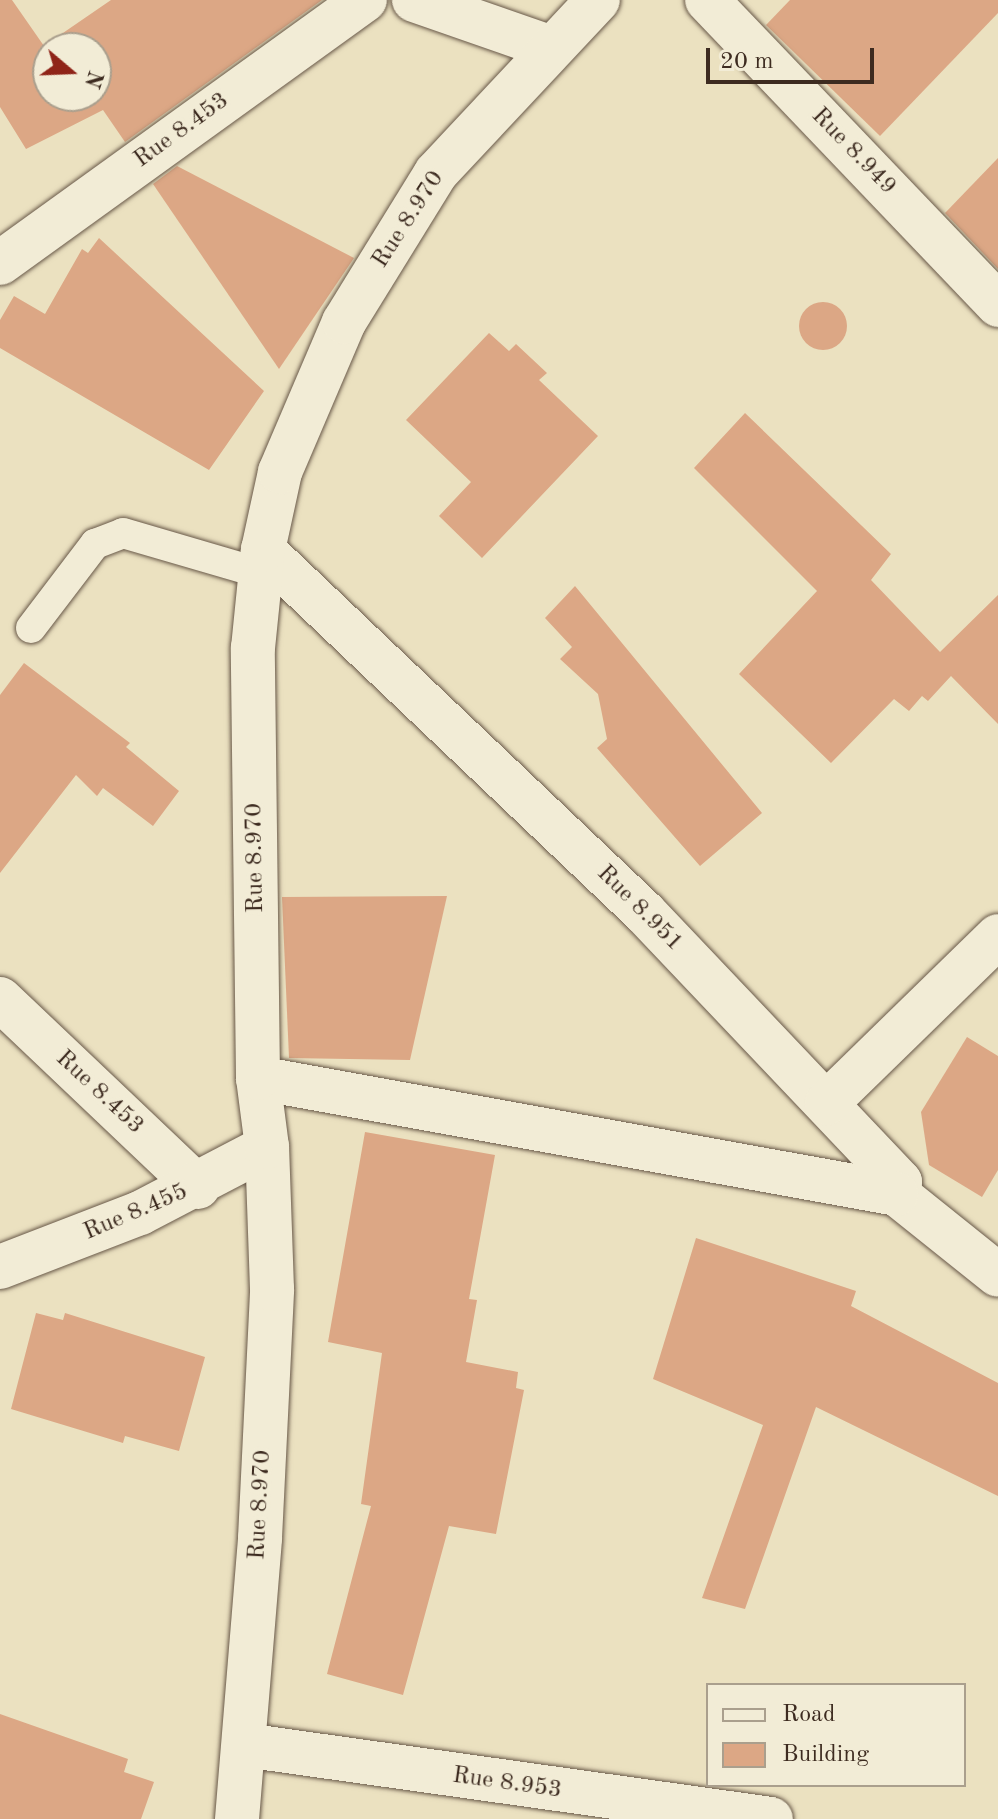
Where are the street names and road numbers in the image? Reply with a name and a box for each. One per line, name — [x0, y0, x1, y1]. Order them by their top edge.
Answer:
street label: Rue 8.453 — [129, 87, 235, 175]
street label: Rue 8.949 — [804, 102, 902, 202]
street label: Rue 8.970 — [367, 166, 451, 274]
street label: Rue 8.970 — [241, 803, 271, 913]
street label: Rue 8.951 — [590, 860, 688, 958]
street label: Rue 8.453 — [49, 1045, 149, 1141]
street label: Rue 8.455 — [80, 1178, 192, 1248]
street label: Rue 8.970 — [244, 1449, 278, 1561]
street label: Rue 8.953 — [450, 1762, 564, 1806]

